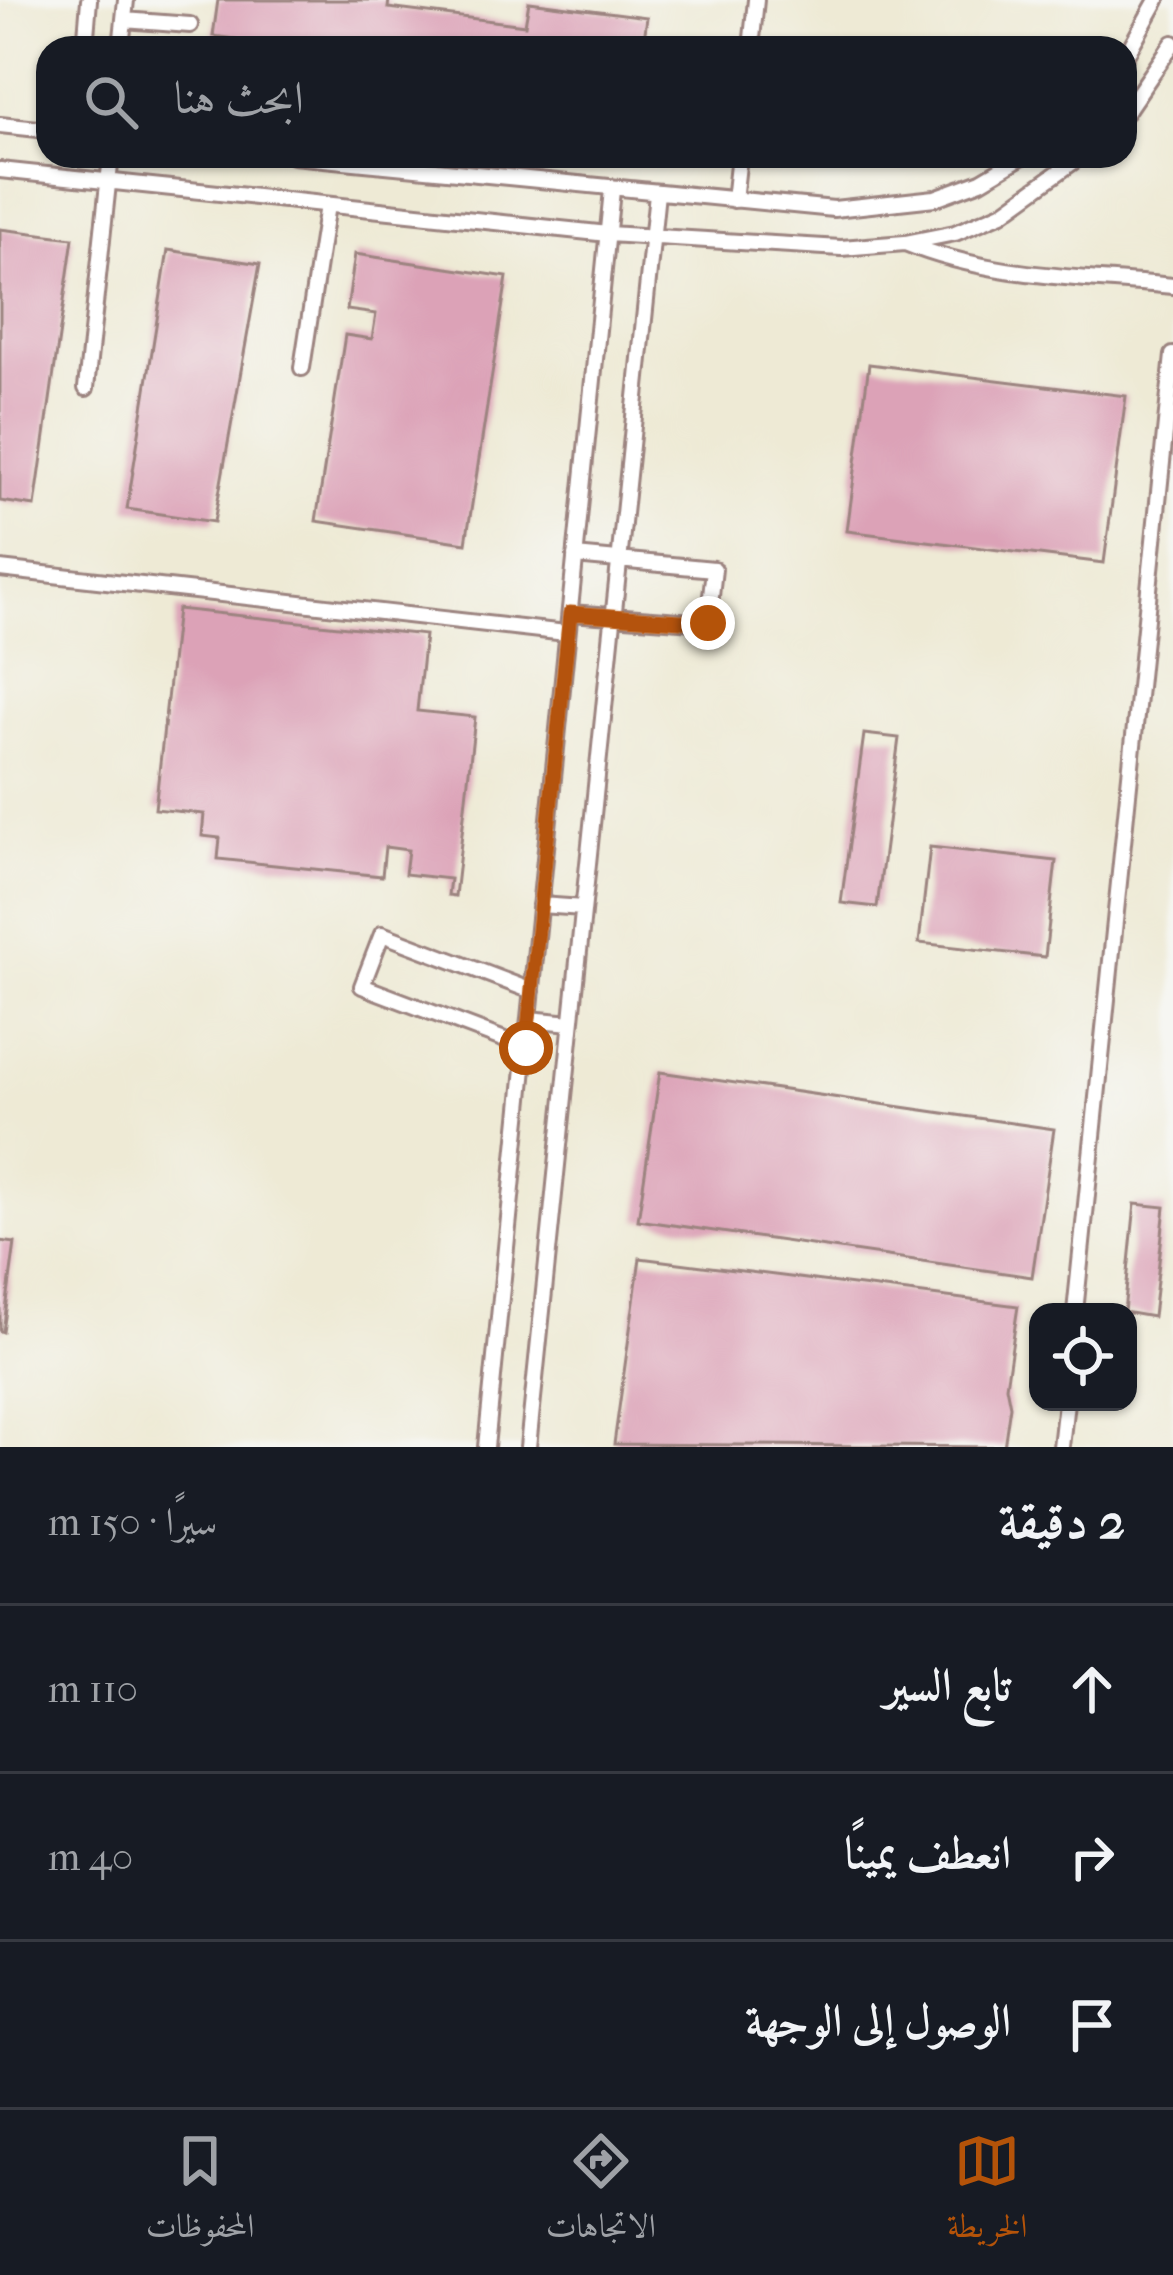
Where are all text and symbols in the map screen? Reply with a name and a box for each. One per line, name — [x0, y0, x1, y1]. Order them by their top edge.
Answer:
search box — [36, 36, 1137, 168]
icon: search — [78, 69, 144, 135]
text: ابحث هنا — [174, 72, 304, 125]
route end — [681, 596, 735, 650]
route start — [499, 1021, 553, 1075]
map controls — [1029, 1303, 1137, 1411]
button: locate — [1029, 1303, 1137, 1411]
text: 2 دقيقة — [999, 1491, 1125, 1551]
text: سيرًا · 150 m — [48, 1499, 217, 1545]
icon: ahead — [1059, 1656, 1125, 1722]
text: تابع السير — [884, 1659, 1011, 1712]
text: 110 m — [48, 1666, 138, 1712]
icon: right — [1059, 1824, 1125, 1890]
text: انعطف يمينًا — [845, 1827, 1011, 1880]
text: 40 m — [48, 1834, 133, 1880]
icon: arrive — [1059, 1992, 1125, 2058]
text: الوصول إلى الوجهة — [745, 1995, 1011, 2048]
tab: المحفوظات — [146, 2128, 254, 2258]
tab: الاتجاهات — [546, 2128, 656, 2258]
tab: الخريطة — [947, 2128, 1027, 2258]

